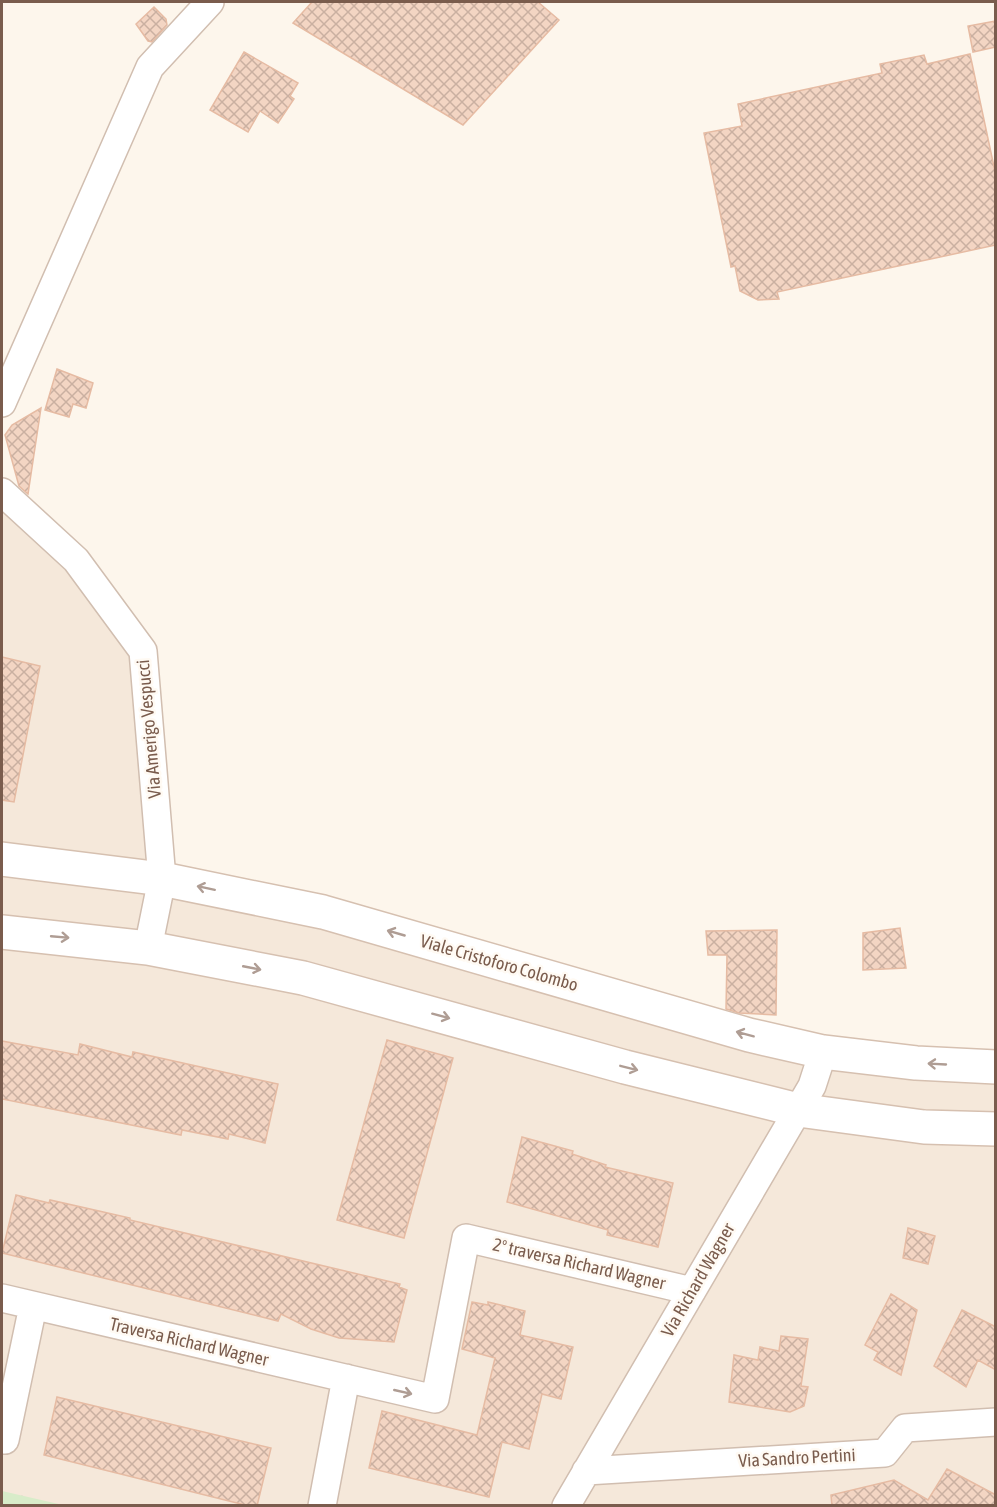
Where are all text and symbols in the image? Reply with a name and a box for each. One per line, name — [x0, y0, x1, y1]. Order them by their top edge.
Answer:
street label: Via Amerigo Vespucci — [132, 659, 165, 799]
one-way arrow — [197, 882, 217, 893]
one-way arrow — [387, 927, 406, 938]
street label: Viale Cristoforo Colombo — [418, 930, 580, 995]
one-way arrow — [49, 932, 69, 943]
one-way arrow — [242, 963, 261, 974]
one-way arrow — [431, 1011, 450, 1022]
one-way arrow — [736, 1028, 755, 1039]
one-way arrow — [928, 1058, 948, 1069]
one-way arrow — [619, 1063, 638, 1074]
street label: Via Richard Wagner — [657, 1219, 739, 1340]
street label: 2° traversa Richard Wagner — [491, 1233, 668, 1294]
street label: Traversa Richard Wagner — [108, 1313, 271, 1370]
one-way arrow — [393, 1386, 412, 1398]
street label: Via Sandro Pertini — [738, 1444, 856, 1471]

